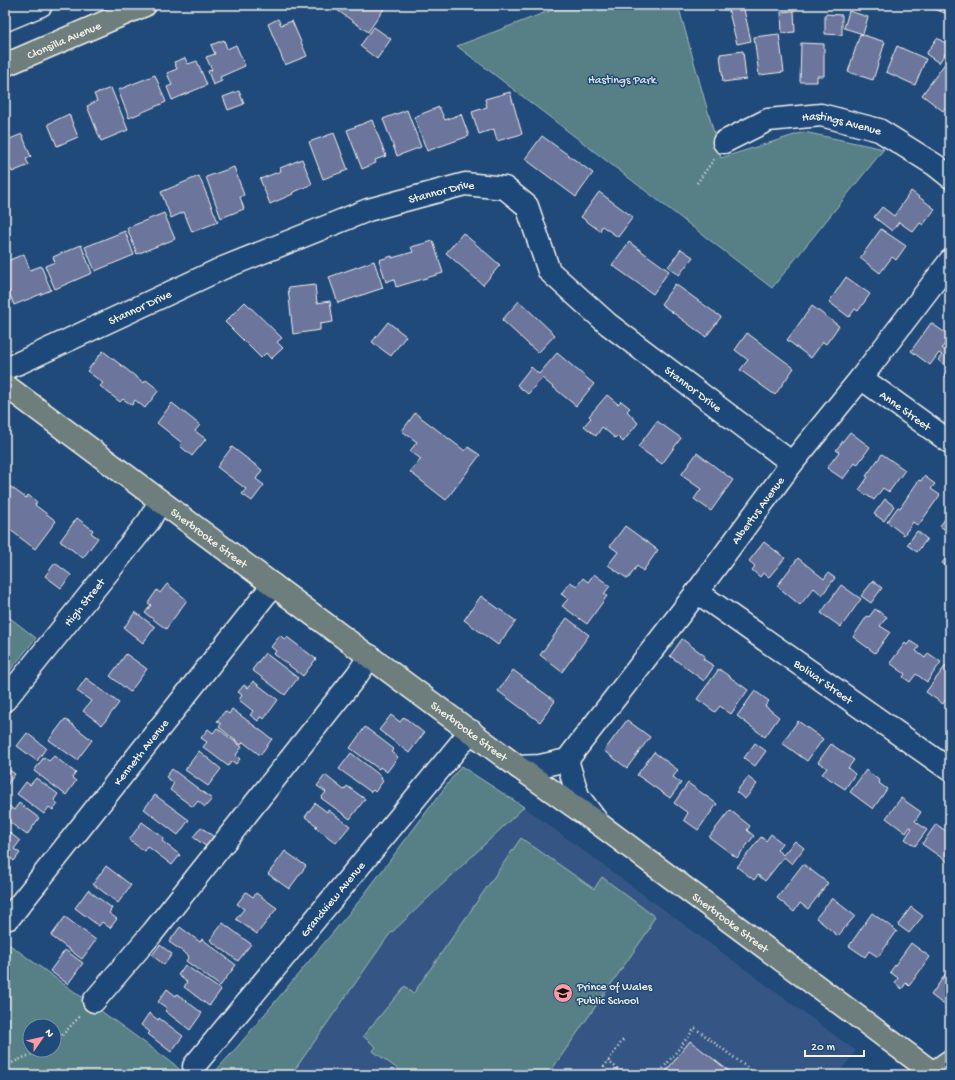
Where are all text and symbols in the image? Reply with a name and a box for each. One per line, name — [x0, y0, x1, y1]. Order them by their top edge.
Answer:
street label: Clonsilla Avenue — [26, 19, 104, 64]
park label: Hastings Park — [588, 74, 658, 88]
street label: Hastings Avenue — [801, 110, 883, 140]
street label: Stannor Drive — [407, 179, 476, 208]
street label: Stannor Drive — [107, 288, 175, 329]
street label: Stannor Drive — [661, 364, 724, 417]
street label: Anne Street — [876, 389, 934, 435]
street label: Albertus Avenue — [730, 474, 789, 548]
street label: Sherbrooke Street — [167, 506, 250, 573]
street label: High Street — [62, 575, 110, 630]
street label: Bolivar Street — [790, 657, 856, 709]
street label: Sherbrooke Street — [427, 699, 510, 766]
street label: Kenneth Avenue — [112, 717, 173, 789]
street label: Grandview Avenue — [299, 859, 370, 941]
street label: Sherbrooke Street — [689, 891, 772, 958]
place label: Prince of Wales Public School — [576, 981, 653, 1009]
school or university icon: Prince of Wales Public School — [552, 982, 574, 1004]
north arrow — [22, 1018, 62, 1058]
text: N — [42, 1027, 56, 1040]
scale bar — [805, 1032, 864, 1058]
text: 20 m — [811, 1041, 836, 1055]

